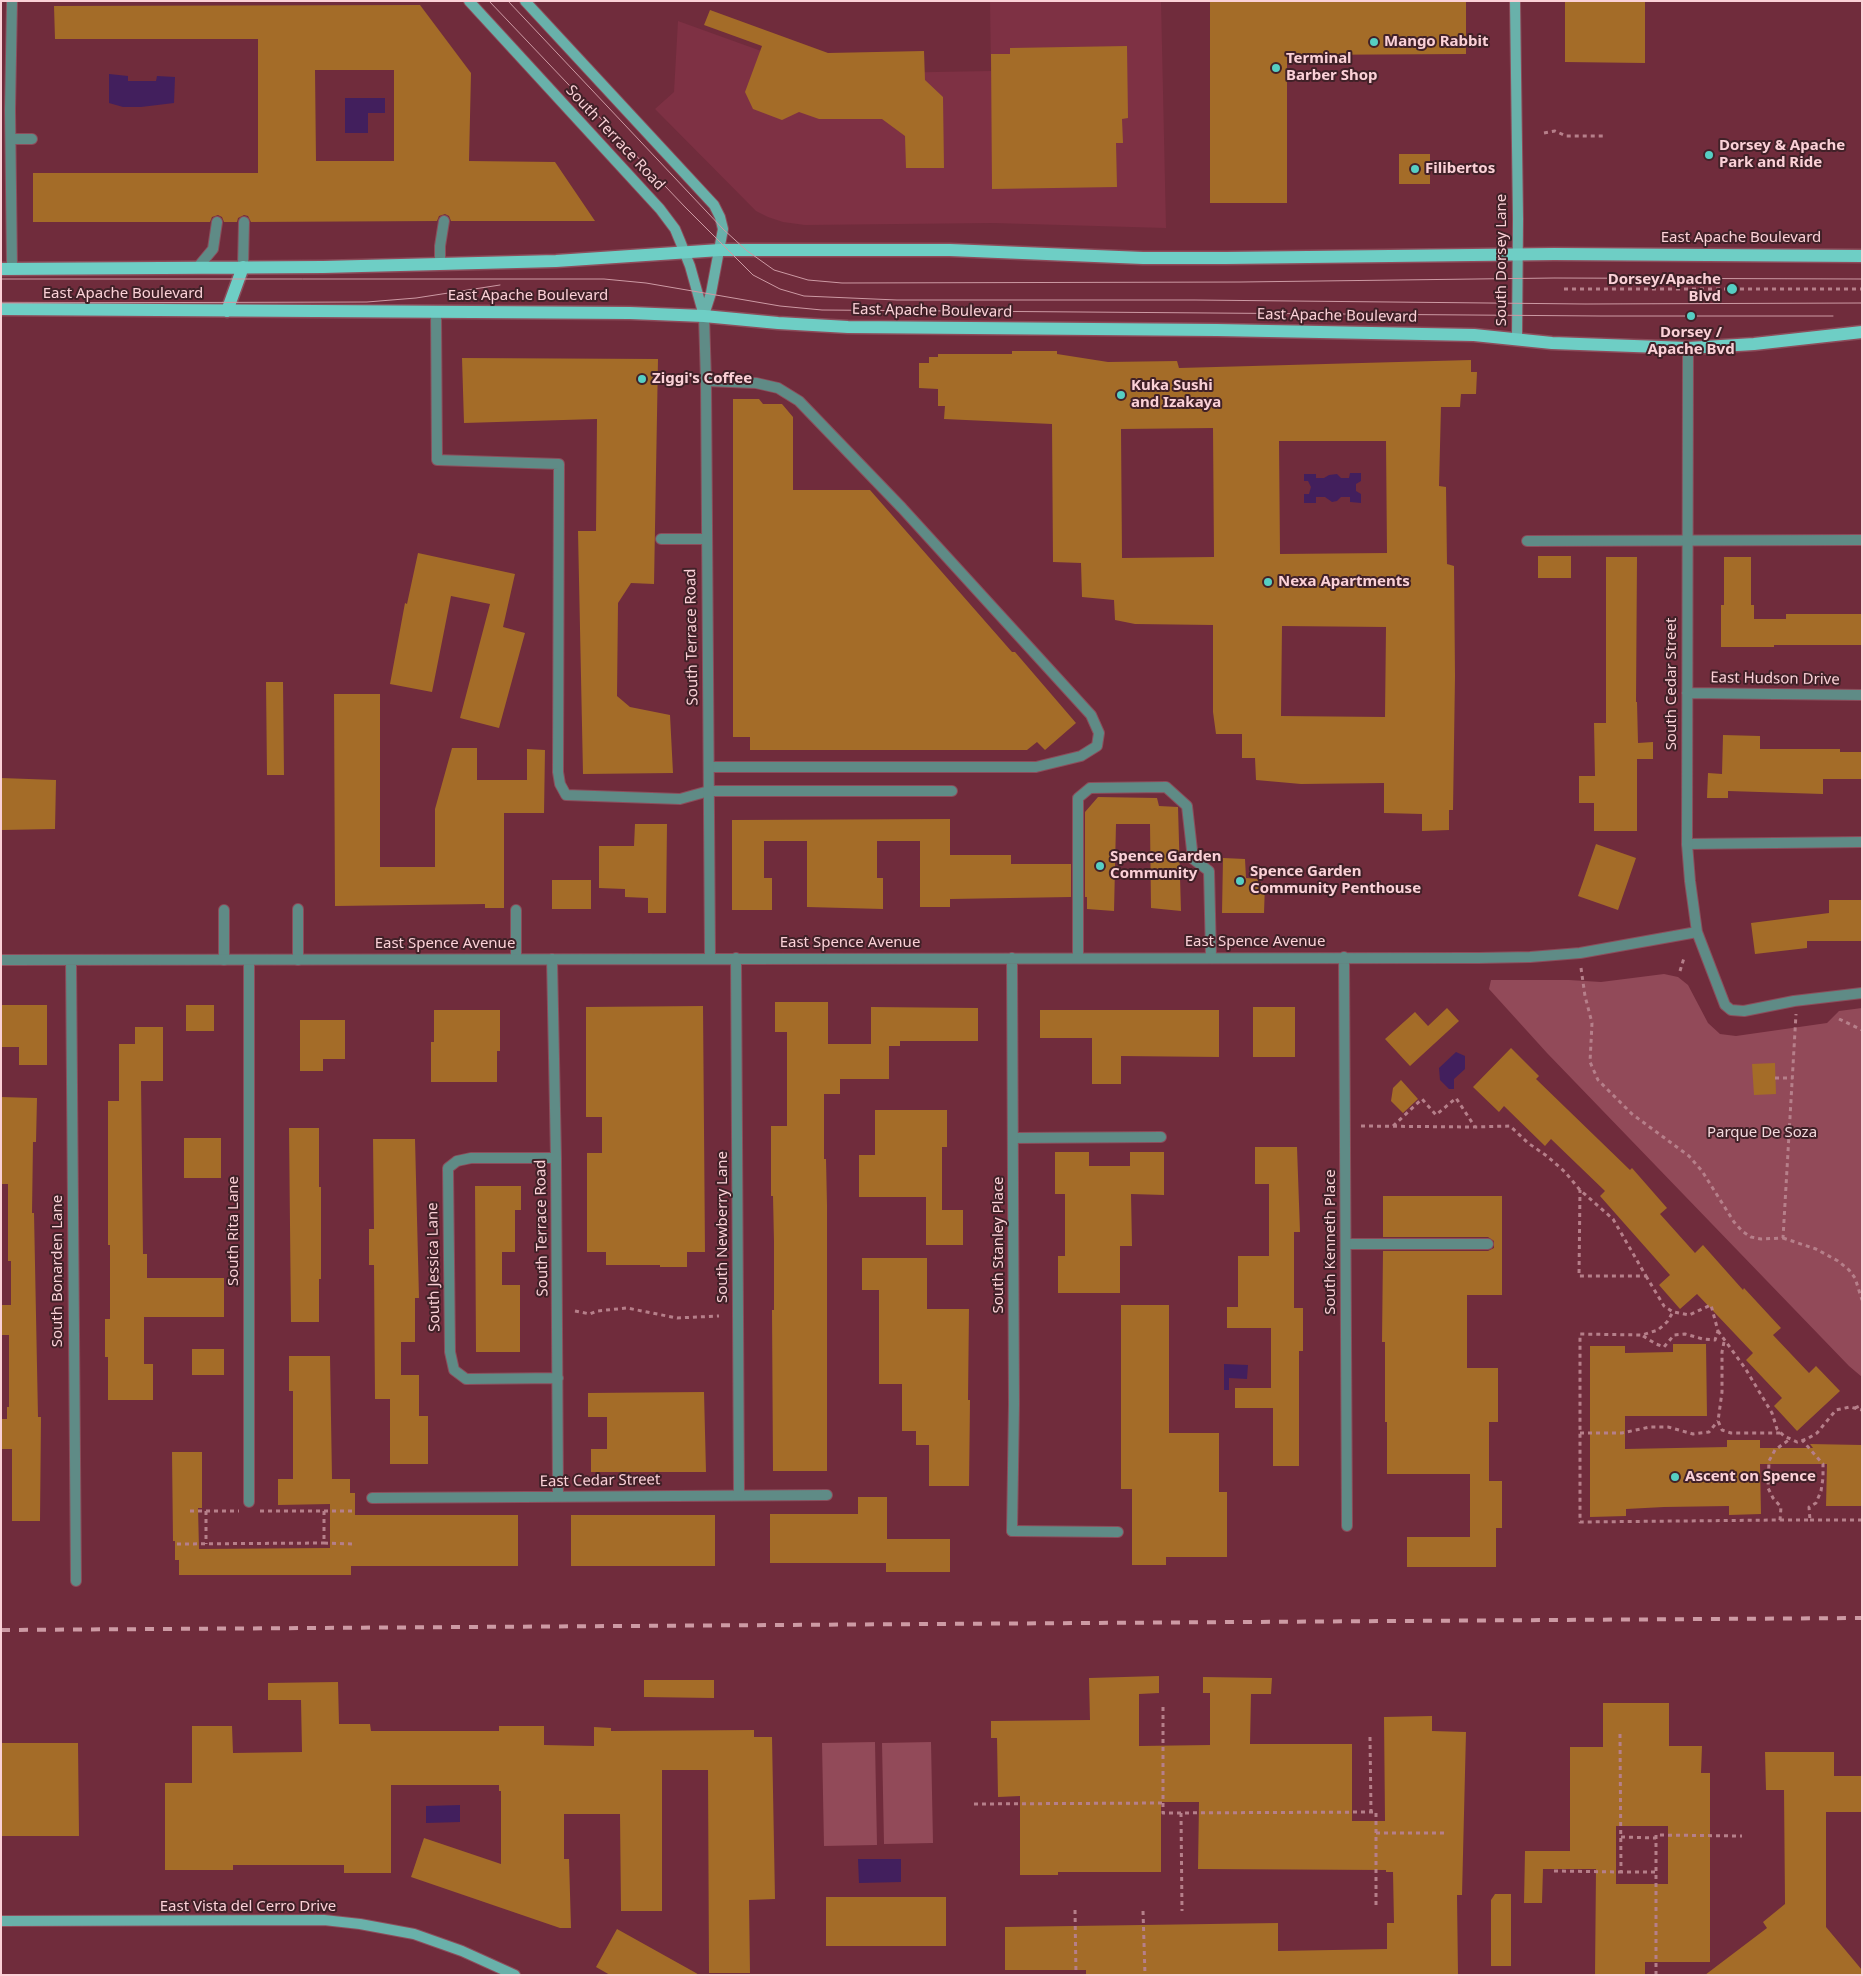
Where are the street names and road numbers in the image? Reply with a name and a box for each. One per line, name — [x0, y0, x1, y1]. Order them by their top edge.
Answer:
street label: South Terrace Road — [562, 82, 668, 194]
street label: South Dorsey Lane — [1493, 194, 1511, 326]
street label: East Apache Boulevard — [1661, 229, 1821, 247]
street label: East Apache Boulevard — [43, 285, 203, 303]
street label: East Apache Boulevard — [448, 287, 608, 305]
street label: East Apache Boulevard — [852, 301, 1012, 321]
street label: East Apache Boulevard — [1257, 306, 1417, 326]
street label: South Terrace Road — [682, 568, 702, 706]
street label: South Cedar Street — [1663, 618, 1681, 750]
street label: East Hudson Drive — [1710, 669, 1840, 689]
street label: East Spence Avenue — [1185, 933, 1325, 951]
street label: East Spence Avenue — [780, 934, 920, 952]
street label: East Spence Avenue — [375, 935, 515, 953]
street label: South Newberry Lane — [714, 1151, 732, 1303]
street label: South Terrace Road — [532, 1159, 552, 1297]
street label: South Kenneth Place — [1322, 1169, 1340, 1315]
street label: South Rita Lane — [225, 1176, 243, 1286]
street label: South Stanley Place — [990, 1176, 1008, 1314]
street label: South Bonarden Lane — [49, 1195, 67, 1347]
street label: South Jessica Lane — [424, 1202, 444, 1332]
street label: East Cedar Street — [539, 1471, 661, 1491]
street label: East Vista del Cerro Drive — [160, 1898, 336, 1916]

